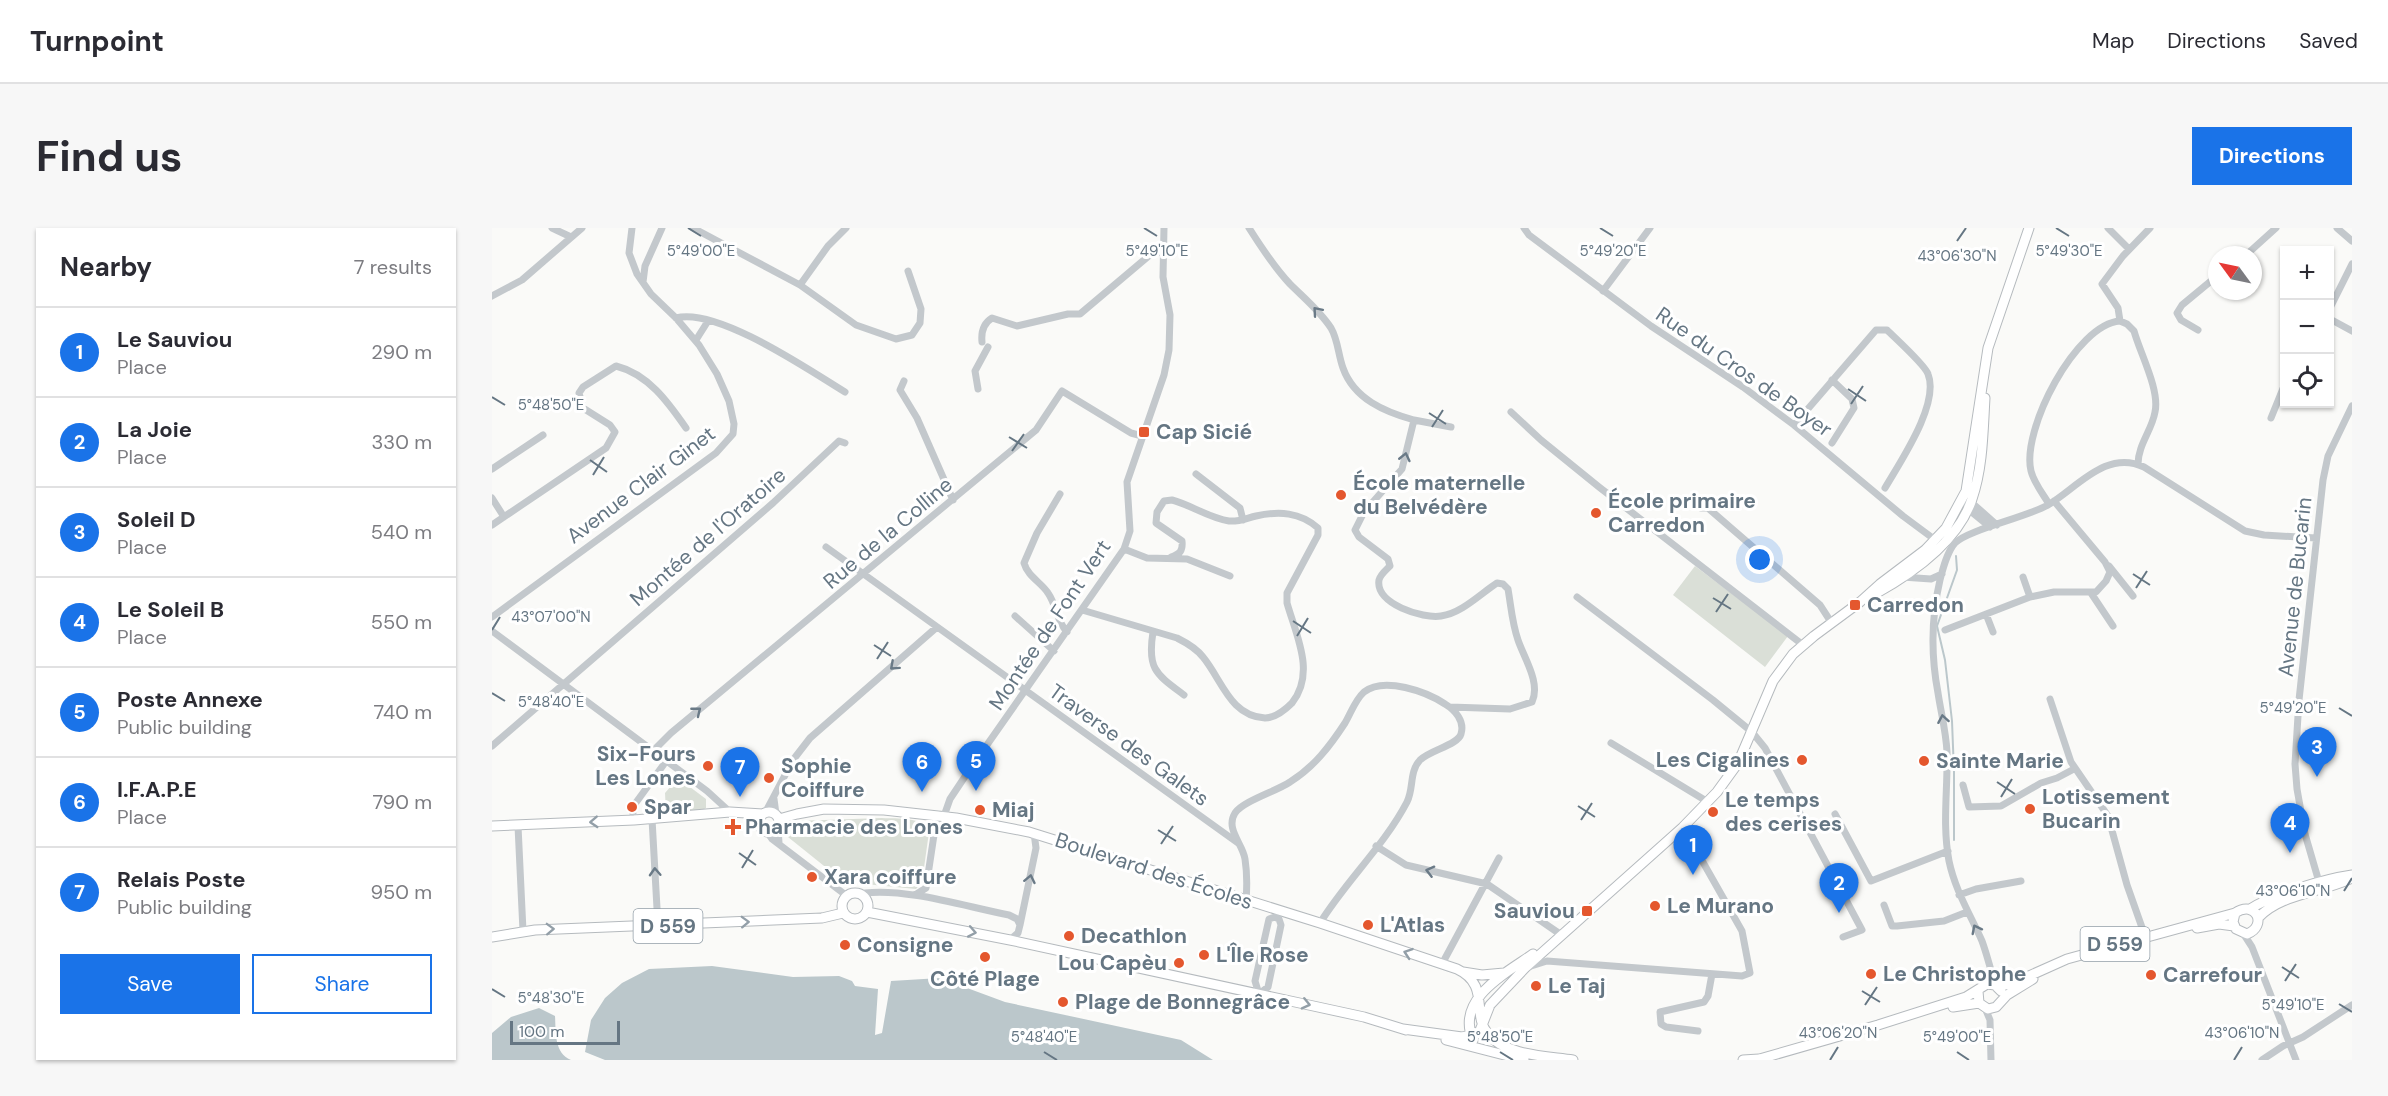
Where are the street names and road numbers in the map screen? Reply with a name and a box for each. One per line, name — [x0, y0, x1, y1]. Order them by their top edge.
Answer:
street label: Rue du Cros de Boyer — [1650, 301, 1838, 444]
street label: Avenue Clair Ginet — [561, 420, 721, 550]
street label: Montée de l'Oratoire — [624, 461, 792, 613]
street label: Rue de la Colline — [818, 471, 958, 595]
street label: Avenue de Bucarin — [2272, 496, 2318, 678]
street label: Montée de Font Vert — [982, 534, 1118, 716]
street label: Traverse des Galets — [1043, 677, 1215, 813]
street label: Boulevard des Écoles — [1052, 826, 1256, 916]
road number: D 559 — [634, 909, 702, 943]
road number: D 559 — [2080, 927, 2150, 961]

